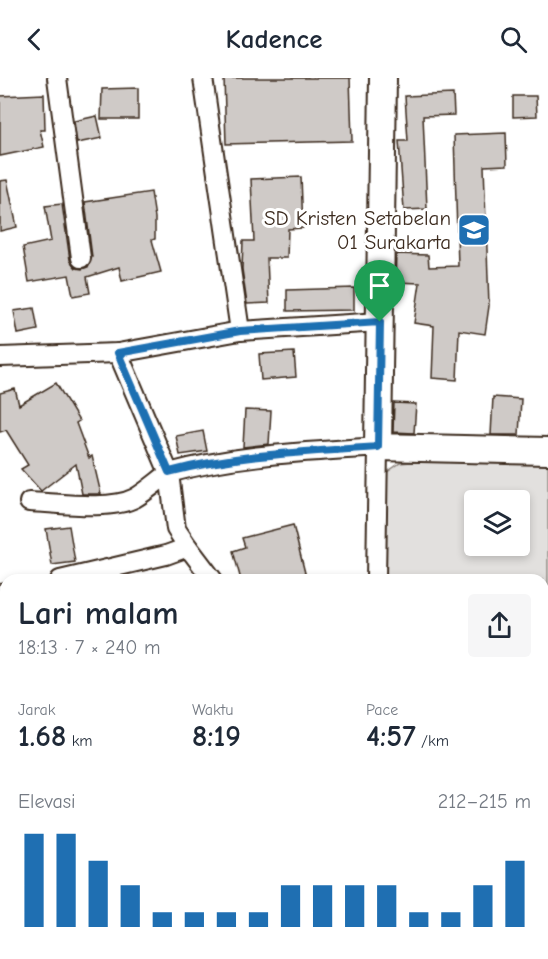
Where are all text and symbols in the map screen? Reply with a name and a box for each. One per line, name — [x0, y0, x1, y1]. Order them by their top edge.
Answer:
icon: back — [18, 23, 51, 56]
icon: search — [497, 23, 530, 56]
text: Kadence — [226, 24, 322, 55]
place label: SD Kristen Setabelan 01 Surakarta — [264, 206, 451, 254]
school or university icon: SD Kristen Setabelan 01 Surakarta — [456, 212, 492, 248]
pin — [354, 260, 405, 322]
icon: arrive — [363, 269, 396, 302]
map controls — [464, 490, 530, 556]
button: layers — [464, 490, 530, 556]
text: Lari malam — [18, 594, 179, 632]
button: share — [468, 594, 531, 657]
text: 18:13 · 7 × 240 m — [18, 636, 161, 659]
text: Jarak — [18, 701, 56, 719]
text: Waktu — [192, 701, 234, 719]
text: Pace — [366, 701, 398, 719]
text: 1.68 — [18, 719, 66, 754]
text: 8:19 — [192, 719, 241, 754]
text: 4:57 — [366, 719, 416, 754]
text: km — [66, 732, 93, 750]
text: /km — [416, 732, 449, 750]
text: Elevasi — [18, 790, 76, 813]
text: 212–215 m — [438, 790, 531, 813]

